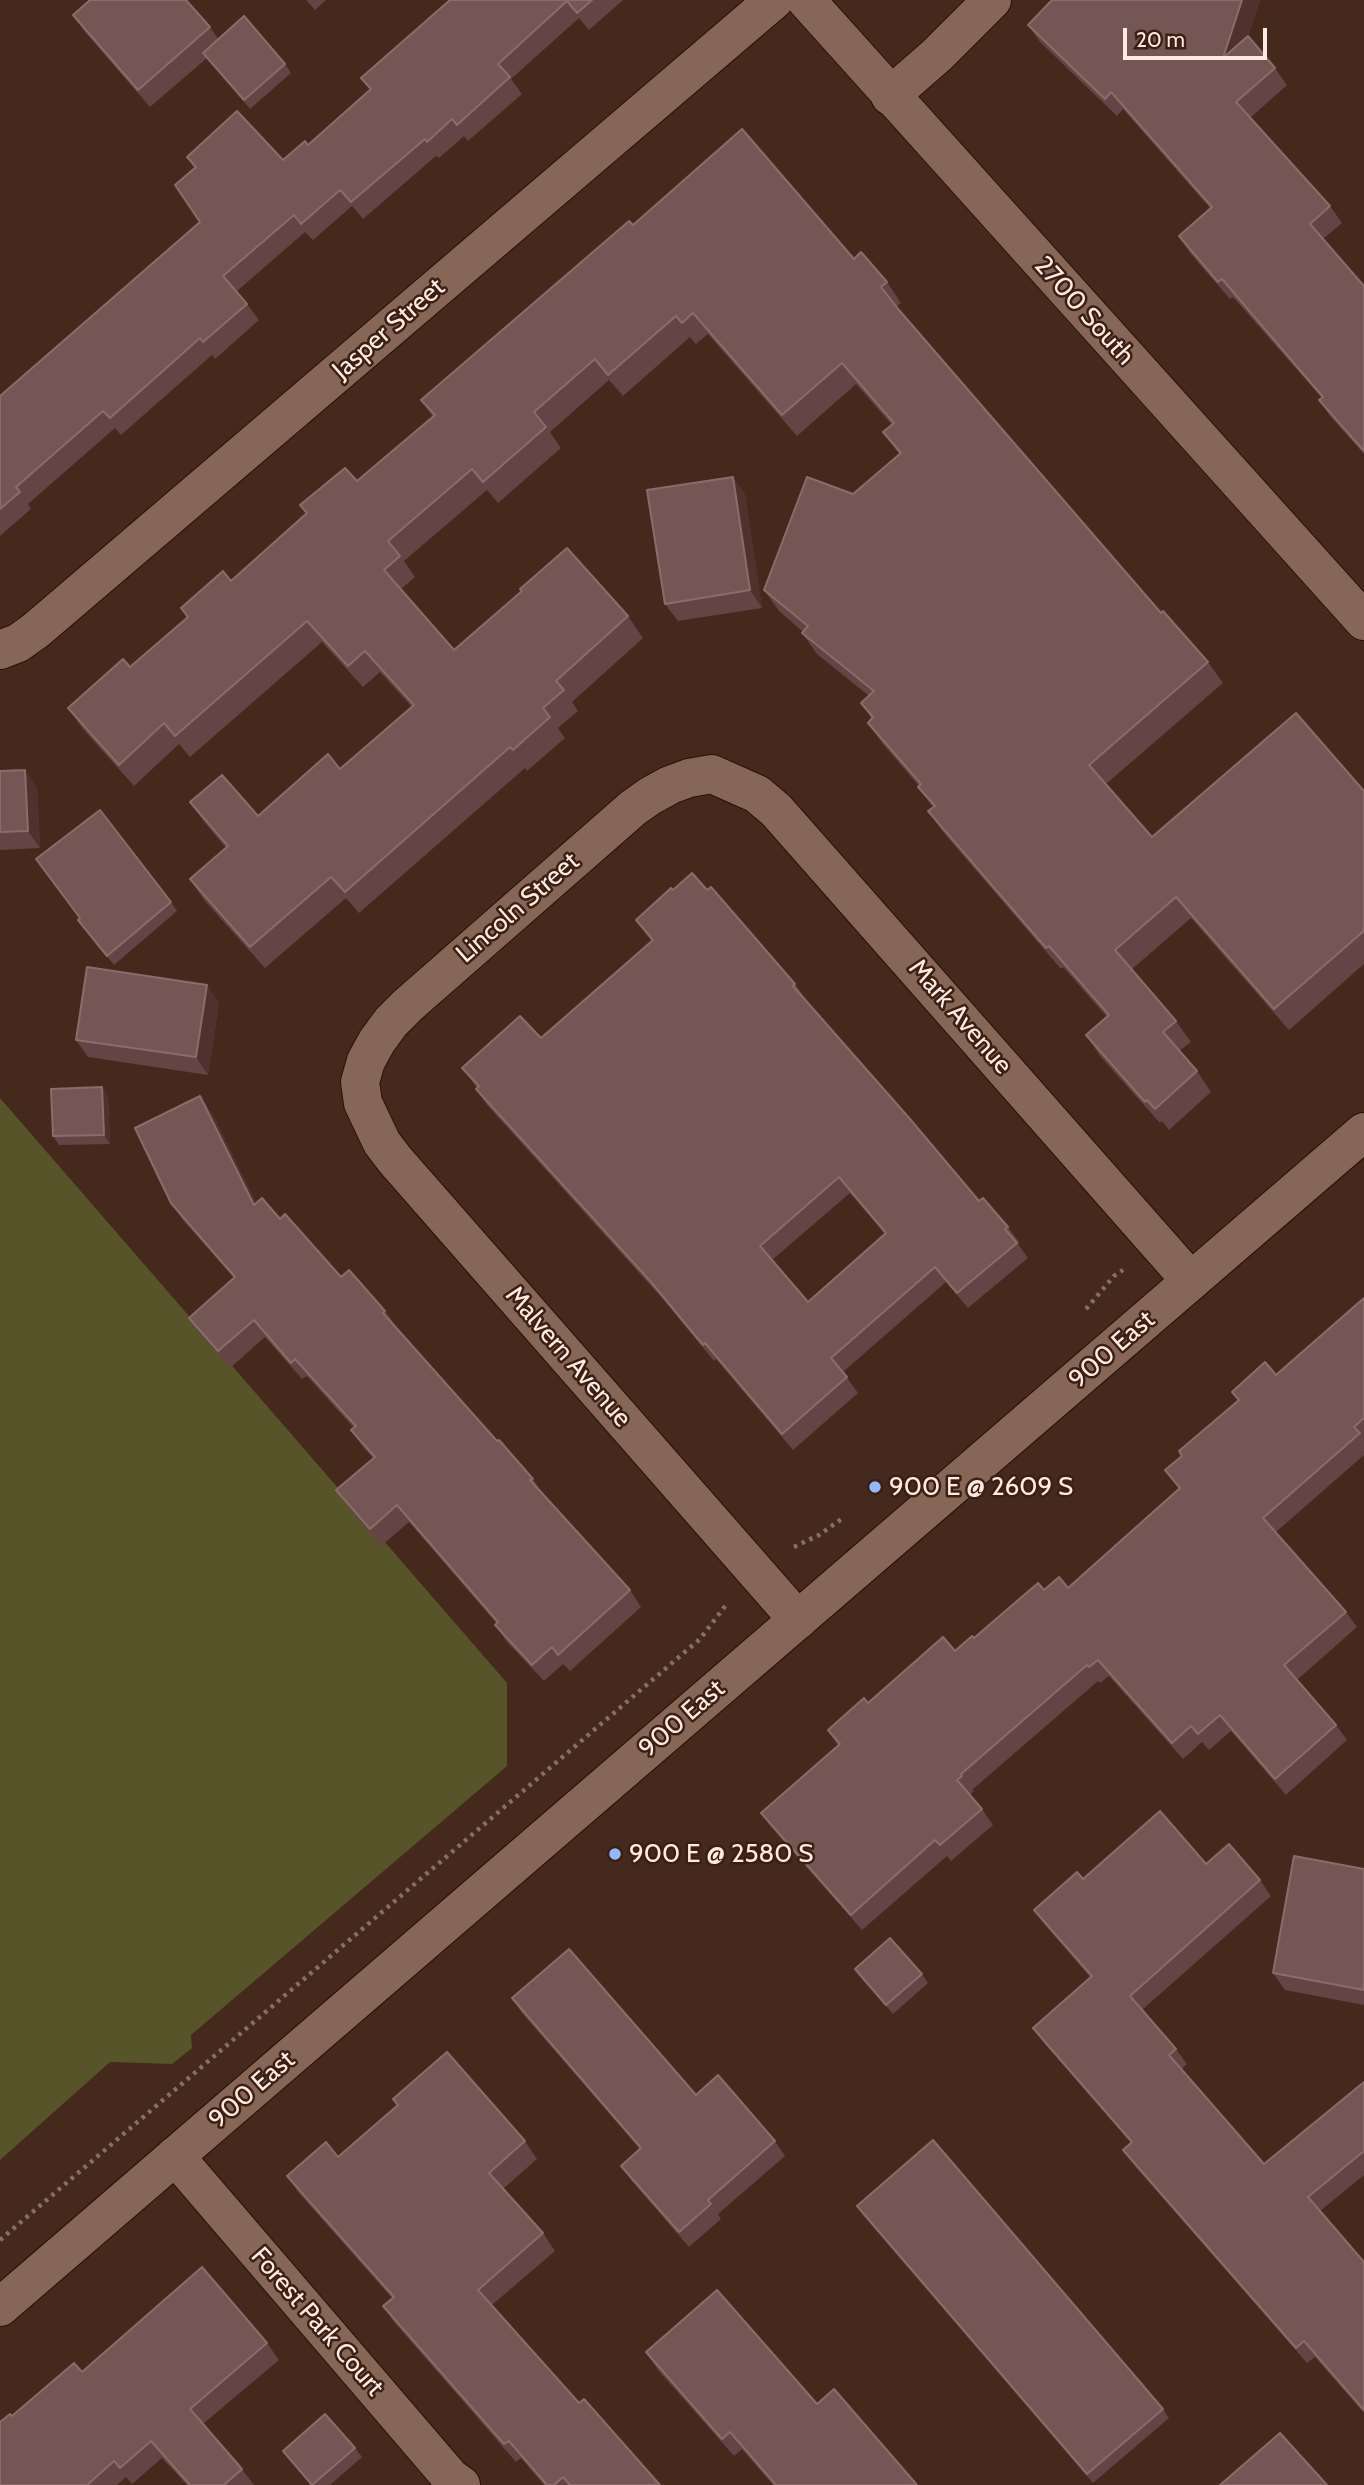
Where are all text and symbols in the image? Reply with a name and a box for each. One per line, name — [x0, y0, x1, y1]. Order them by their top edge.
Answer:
scale bar — [1126, 14, 1270, 58]
text: 20 m — [1136, 27, 1185, 52]
street label: 2700 South — [1027, 251, 1141, 371]
street label: Jasper Street — [327, 272, 451, 386]
street label: Lincoln Street — [450, 846, 586, 970]
street label: Mark Avenue — [902, 953, 1018, 1081]
street label: Malvern Avenue — [498, 1280, 638, 1434]
street label: 900 East — [1063, 1304, 1161, 1396]
place label: 900 E @ 2609 S — [889, 1471, 1073, 1503]
marker: 900 E @ 2609 S — [867, 1479, 883, 1495]
street label: 900 East — [633, 1673, 731, 1765]
place label: 900 E @ 2580 S — [629, 1838, 814, 1870]
marker: 900 E @ 2580 S — [607, 1846, 623, 1862]
street label: 900 East — [203, 2044, 301, 2136]
street label: Forest Park Court — [244, 2241, 390, 2403]

